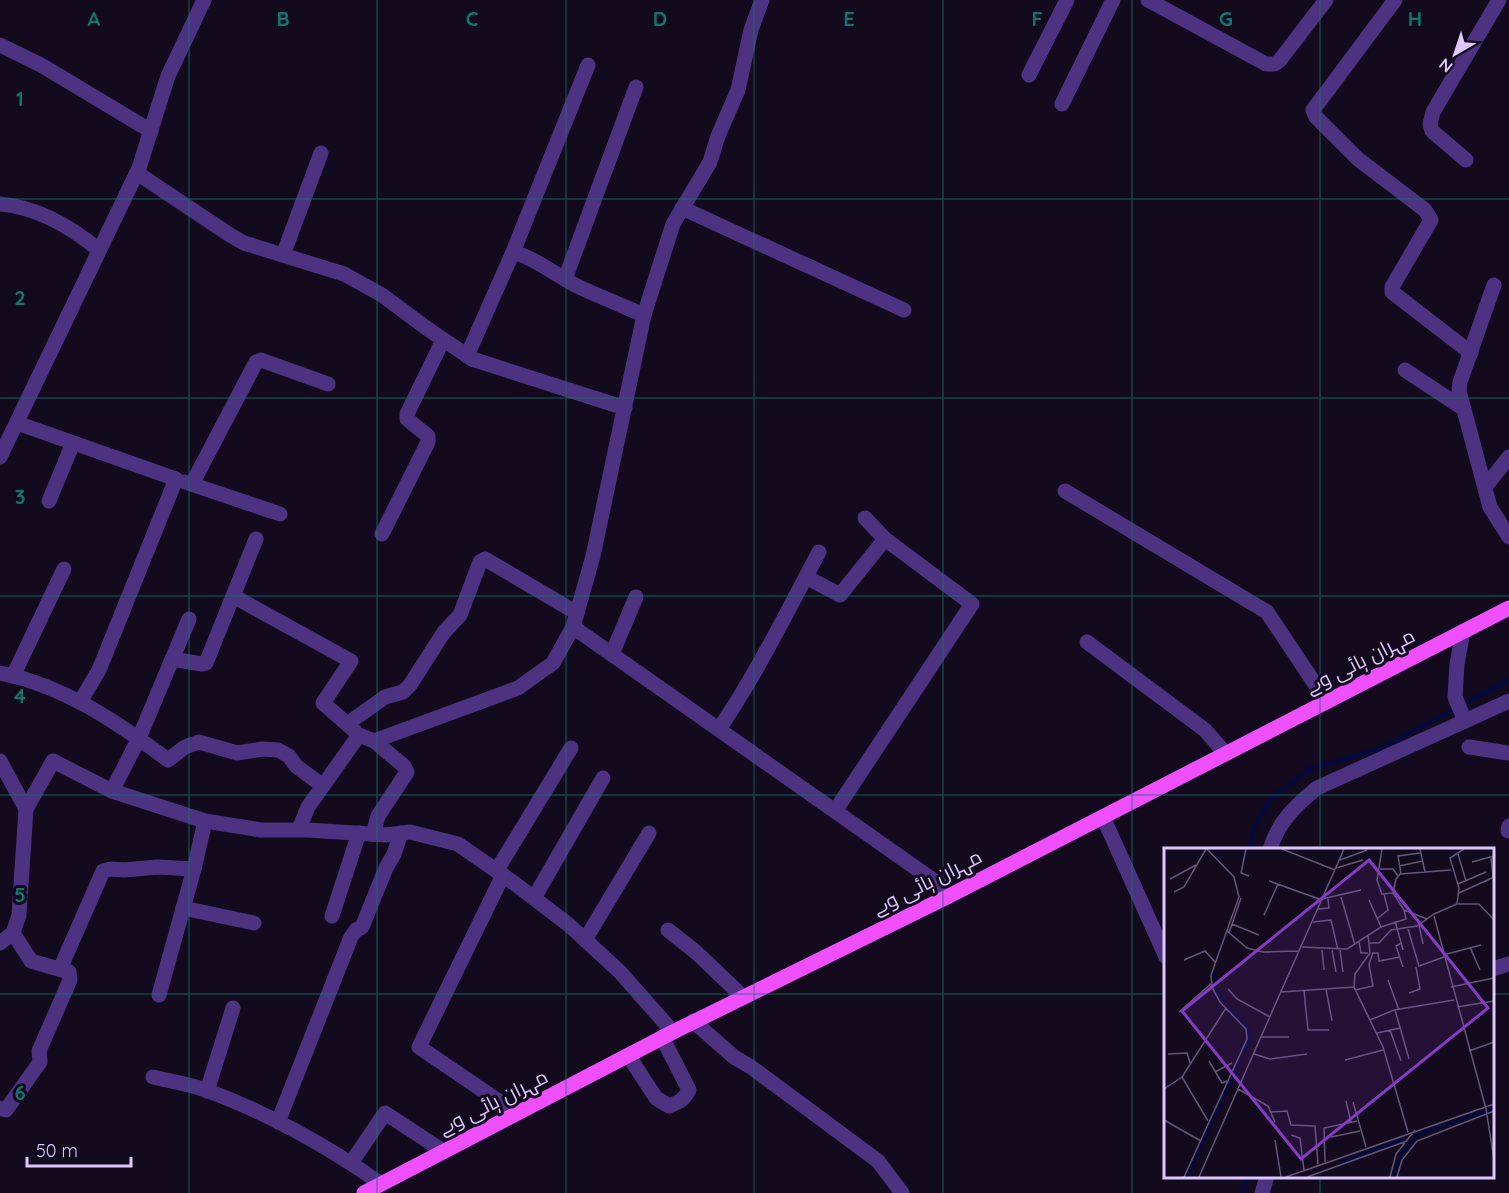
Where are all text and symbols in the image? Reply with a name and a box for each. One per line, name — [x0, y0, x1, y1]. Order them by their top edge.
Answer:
text: A — [88, 6, 101, 31]
text: B — [276, 6, 290, 31]
text: C — [466, 6, 479, 31]
text: D — [653, 6, 667, 31]
text: E — [843, 6, 855, 31]
text: F — [1031, 6, 1043, 31]
text: G — [1219, 6, 1233, 31]
text: H — [1408, 6, 1422, 31]
north arrow — [1425, 24, 1485, 84]
text: N — [1435, 54, 1456, 77]
text: 1 — [16, 86, 24, 111]
text: 2 — [14, 285, 26, 310]
text: 3 — [15, 484, 25, 509]
street label: مہران ہائی وے — [1301, 622, 1420, 701]
text: 4 — [14, 683, 26, 708]
street label: مہران ہائی وے — [868, 843, 987, 922]
inset map — [1164, 848, 1494, 1178]
text: 5 — [14, 882, 26, 907]
street label: مہران ہائی وے — [434, 1063, 553, 1142]
text: 6 — [14, 1080, 26, 1105]
scale bar — [27, 1130, 130, 1168]
text: 50 m — [36, 1139, 78, 1162]

